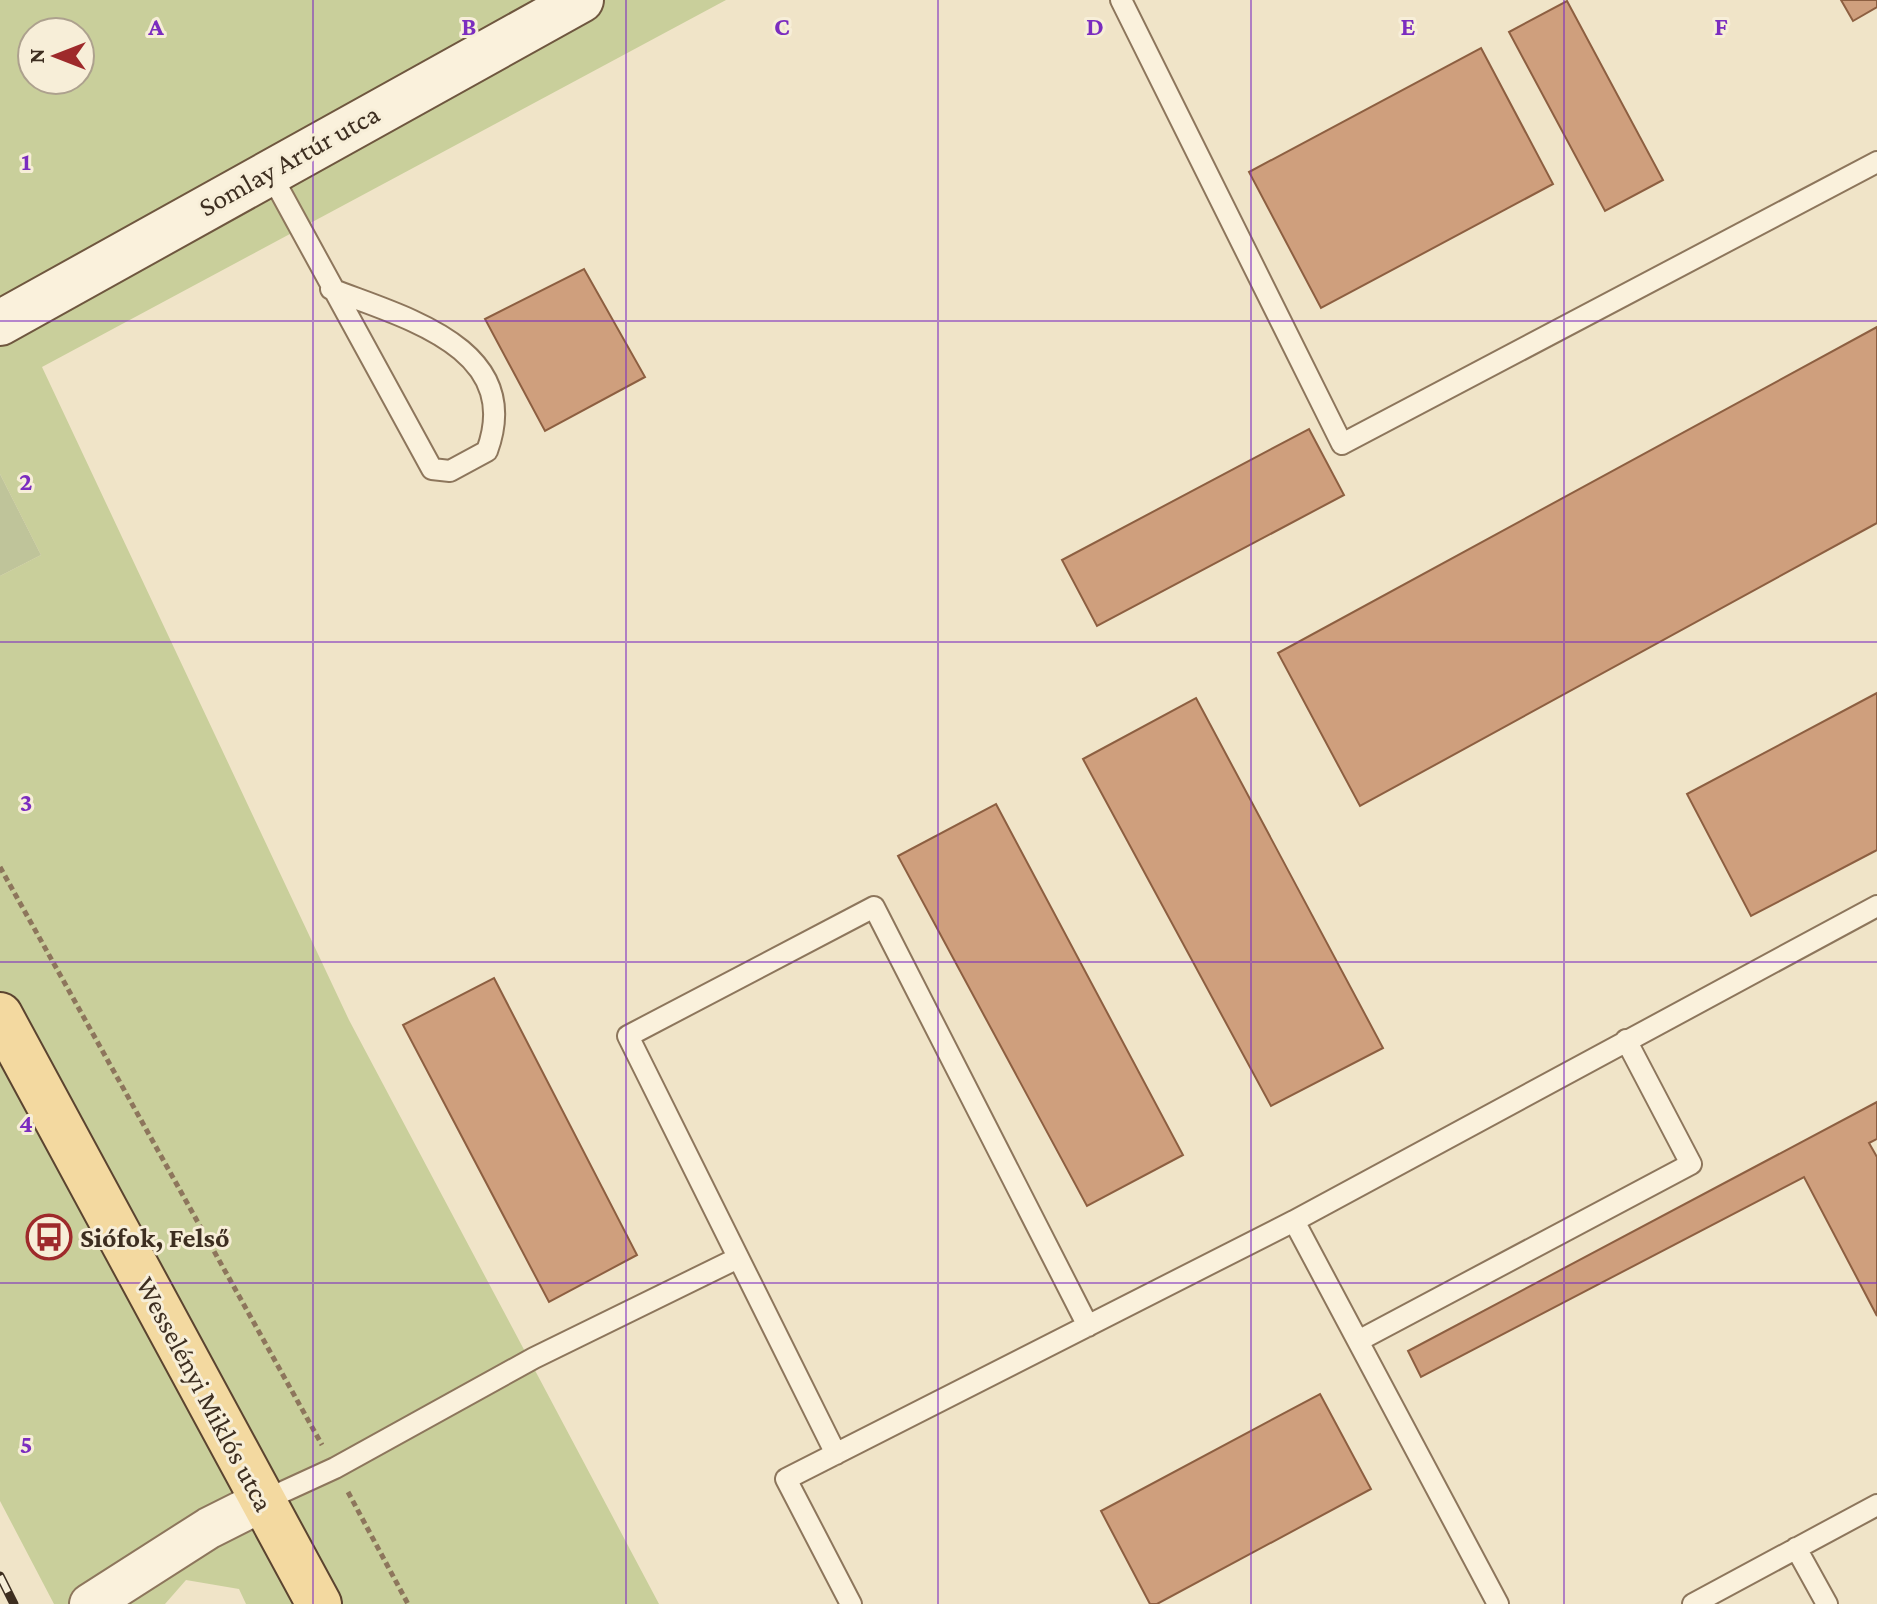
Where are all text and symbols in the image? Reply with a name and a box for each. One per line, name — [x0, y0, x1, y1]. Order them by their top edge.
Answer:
text: A — [147, 12, 164, 41]
text: B — [461, 12, 477, 41]
text: C — [774, 12, 790, 41]
text: D — [1086, 12, 1104, 41]
text: E — [1401, 12, 1416, 41]
text: F — [1714, 12, 1728, 41]
north arrow — [16, 16, 96, 96]
text: N — [24, 49, 49, 64]
street label: Somlay Artúr utca — [193, 98, 385, 222]
text: 1 — [21, 147, 31, 176]
text: 2 — [19, 467, 33, 496]
text: 3 — [20, 788, 32, 817]
text: 4 — [19, 1109, 33, 1138]
bus stop icon: Siófok, Felső — [25, 1213, 73, 1261]
place label: Siófok, Felső — [80, 1222, 230, 1253]
street label: Wesselényi Miklós utca — [130, 1271, 280, 1517]
text: 5 — [20, 1430, 32, 1459]

